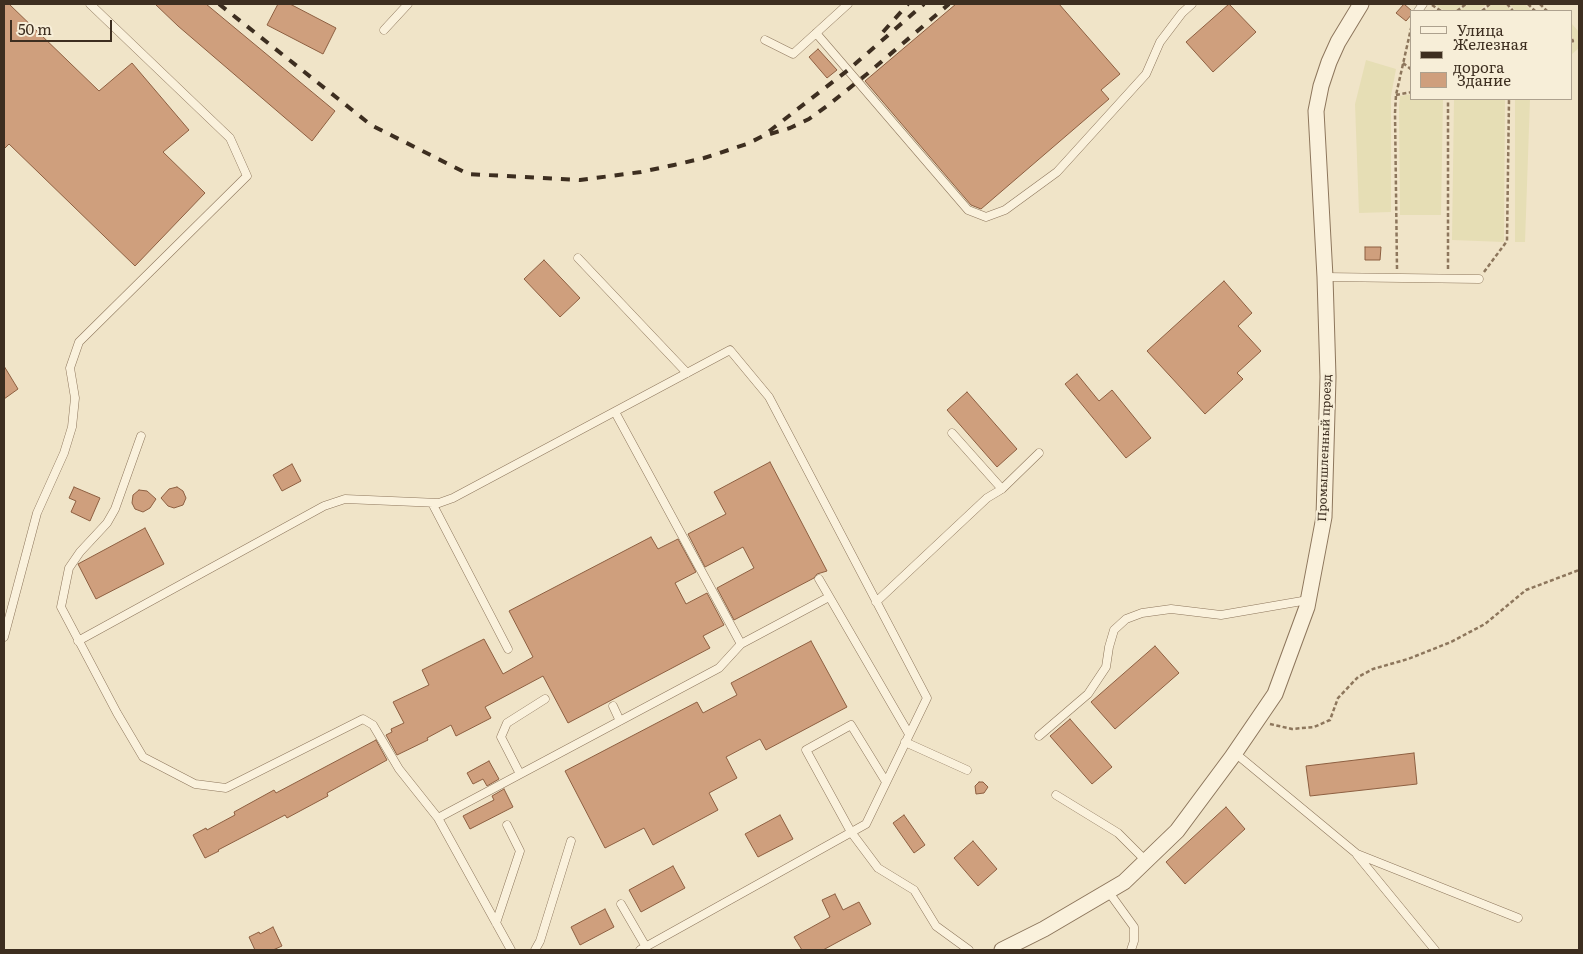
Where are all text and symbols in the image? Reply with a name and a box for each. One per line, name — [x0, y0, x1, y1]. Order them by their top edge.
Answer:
scale bar — [12, 10, 115, 42]
legend — [1410, 10, 1573, 100]
text: 50 m — [18, 17, 52, 40]
text: Улица — [1457, 18, 1504, 41]
text: Железная дорога — [1453, 32, 1528, 78]
text: Здание — [1457, 68, 1511, 91]
street label: Промышленный проезд — [1315, 374, 1335, 522]

